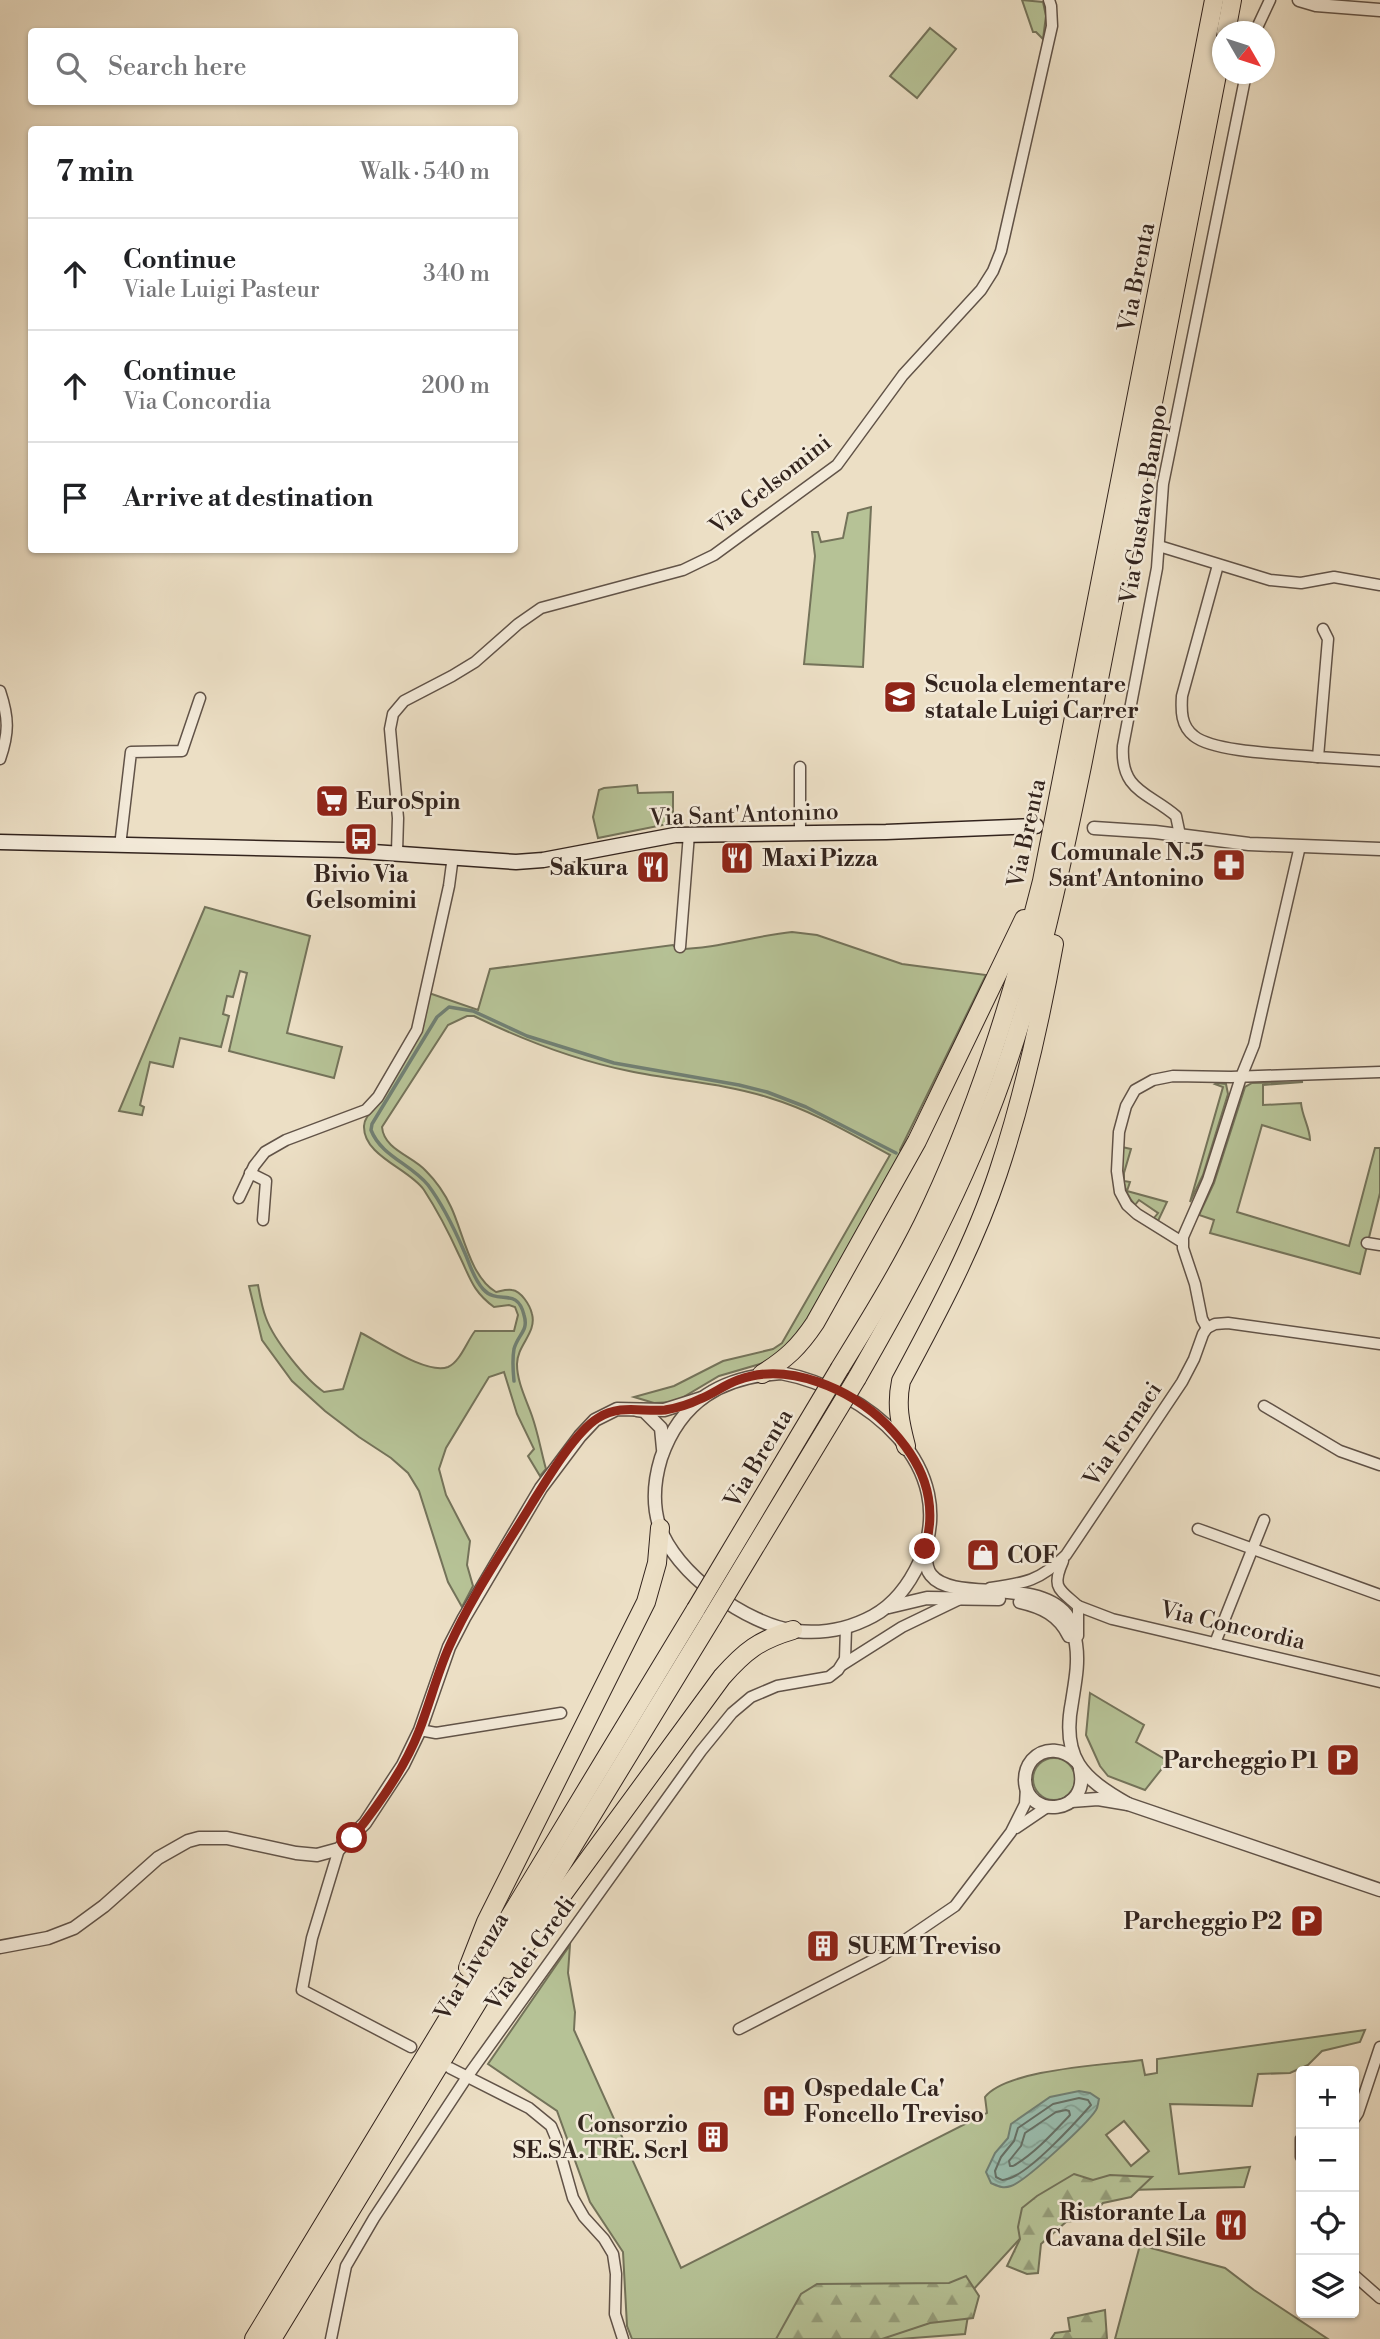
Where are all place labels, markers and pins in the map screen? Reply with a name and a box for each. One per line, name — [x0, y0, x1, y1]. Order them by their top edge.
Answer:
place label: Scuola elementare statale Luigi Carrer — [925, 671, 1139, 725]
school or university icon: Scuola elementare statale Luigi Carrer — [881, 678, 919, 716]
supermarket icon: EuroSpin — [313, 782, 351, 820]
place label: EuroSpin — [356, 788, 460, 816]
bus stop icon: Bivio Via Gelsomini — [342, 820, 380, 858]
restaurant icon: Maxi Pizza — [718, 839, 756, 877]
place label: Comunale N.5 Sant'Antonino — [1049, 839, 1204, 893]
place label: Maxi Pizza — [762, 845, 878, 873]
pharmacy icon: Comunale N.5 Sant'Antonino — [1210, 846, 1248, 884]
restaurant icon: Sakura — [634, 848, 672, 886]
place label: Sakura — [550, 854, 629, 882]
place label: Bivio Via Gelsomini — [305, 861, 417, 915]
shop icon: COF — [964, 1536, 1002, 1574]
place label: COF — [1007, 1542, 1058, 1570]
parking icon: Parcheggio P1 — [1324, 1741, 1362, 1779]
place label: Parcheggio P1 — [1163, 1747, 1318, 1775]
parking icon: Parcheggio P2 — [1288, 1902, 1326, 1940]
place label: Parcheggio P2 — [1124, 1908, 1282, 1936]
building icon: SUEM Treviso — [804, 1927, 842, 1965]
place label: SUEM Treviso — [848, 1933, 1001, 1961]
place label: Ospedale Ca' Foncello Treviso — [804, 2075, 984, 2129]
hospital icon: Ospedale Ca' Foncello Treviso — [760, 2082, 798, 2120]
place label: Consorzio SE.SA.TRE. Scrl — [513, 2111, 688, 2165]
building icon: Consorzio SE.SA.TRE. Scrl — [694, 2118, 732, 2156]
place label: Ristorante La Cavana del Sile — [1045, 2199, 1207, 2253]
restaurant icon: Ristorante La Cavana del Sile — [1212, 2206, 1250, 2244]

